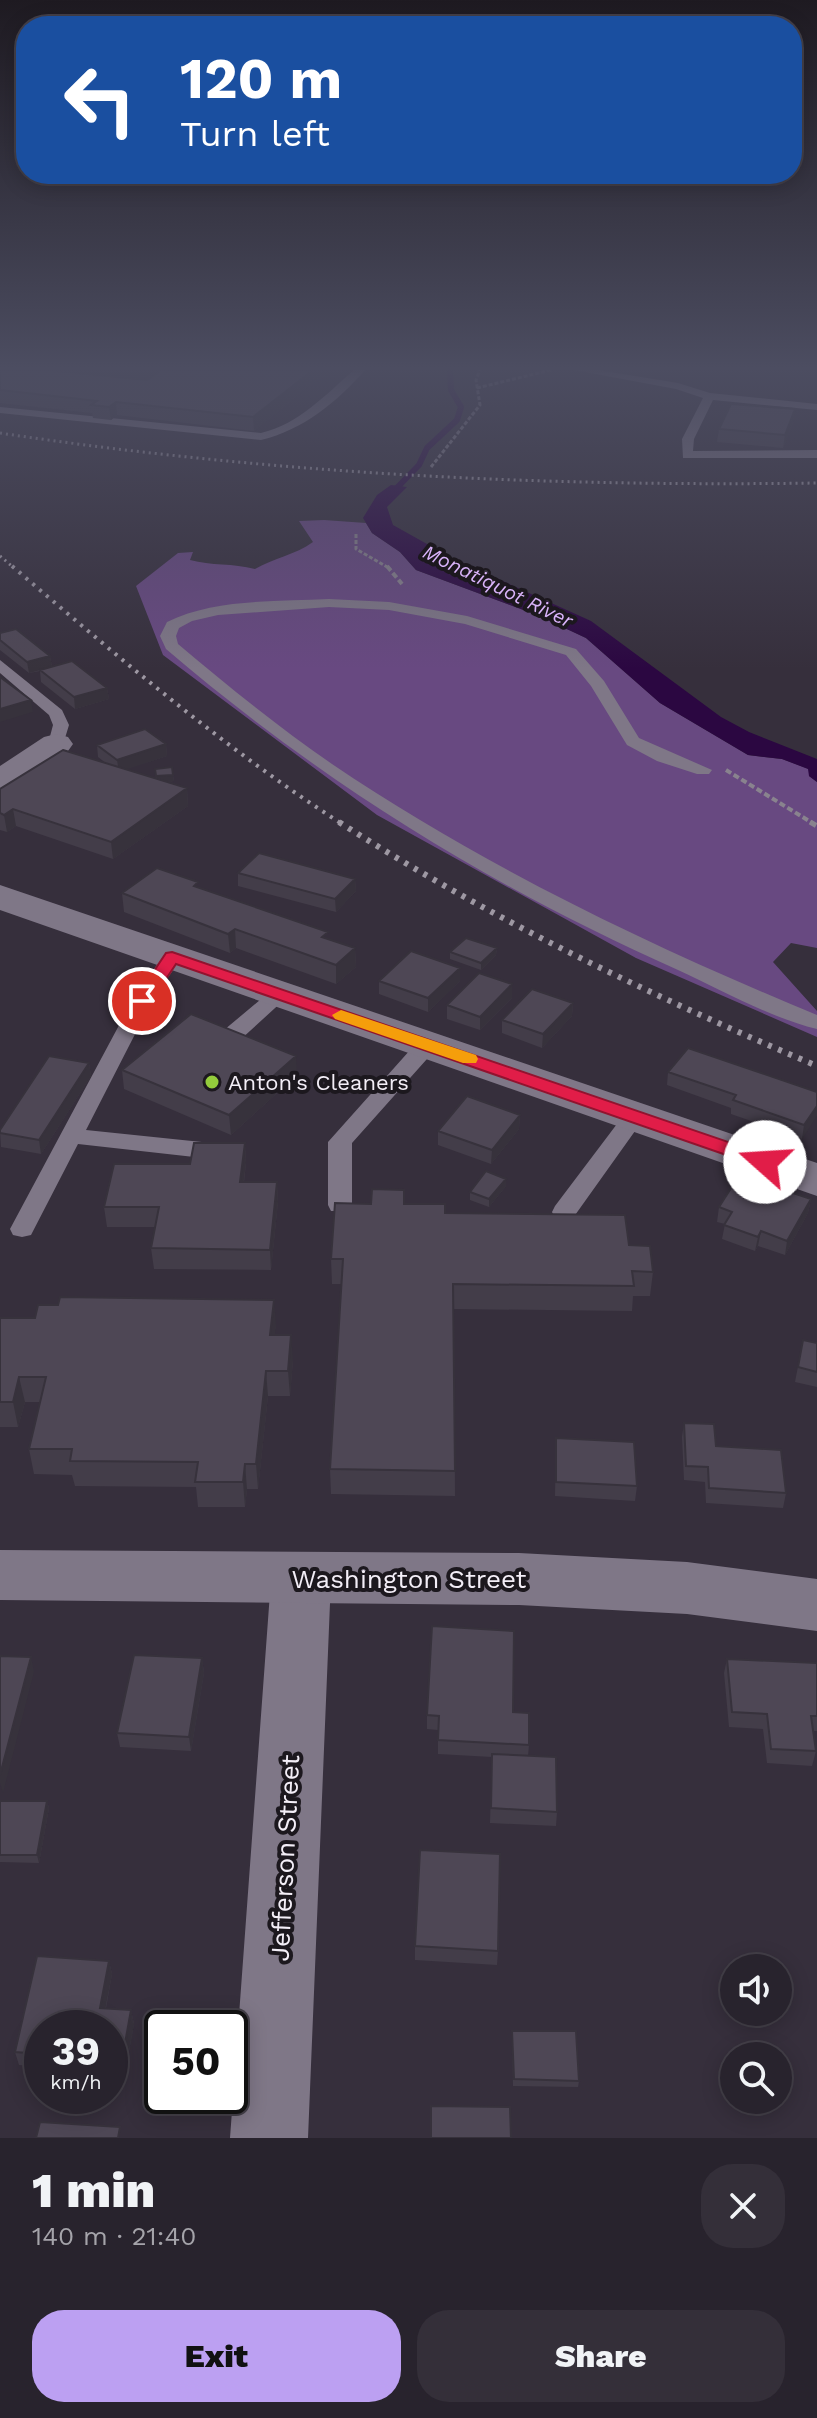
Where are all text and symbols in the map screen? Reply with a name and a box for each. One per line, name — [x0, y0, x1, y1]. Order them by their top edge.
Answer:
text: 120 m — [180, 46, 342, 112]
icon: left — [48, 48, 152, 152]
text: Turn left — [180, 113, 330, 155]
water label: Monatiquot River — [419, 539, 578, 633]
pin — [108, 967, 176, 1035]
icon: arrive — [120, 979, 164, 1023]
place label: Anton's Cleaners — [228, 1070, 409, 1095]
marker: Anton's Cleaners — [203, 1073, 221, 1091]
position arrow — [723, 1120, 807, 1204]
street label: Washington Street — [291, 1564, 527, 1594]
street label: Jefferson Street — [265, 1754, 305, 1962]
map controls — [720, 1954, 792, 2114]
button: sound — [720, 1954, 792, 2026]
speed limit sign: 50 — [144, 2010, 248, 2114]
text: 39 — [52, 2028, 100, 2075]
button: search — [720, 2042, 792, 2114]
text: km/h — [50, 2070, 102, 2094]
text: 1 min — [32, 2162, 155, 2219]
button: close — [701, 2164, 785, 2248]
text: 140 m · 21:40 — [32, 2221, 197, 2251]
button: Exit — [32, 2310, 401, 2402]
button: Share — [417, 2310, 785, 2402]

